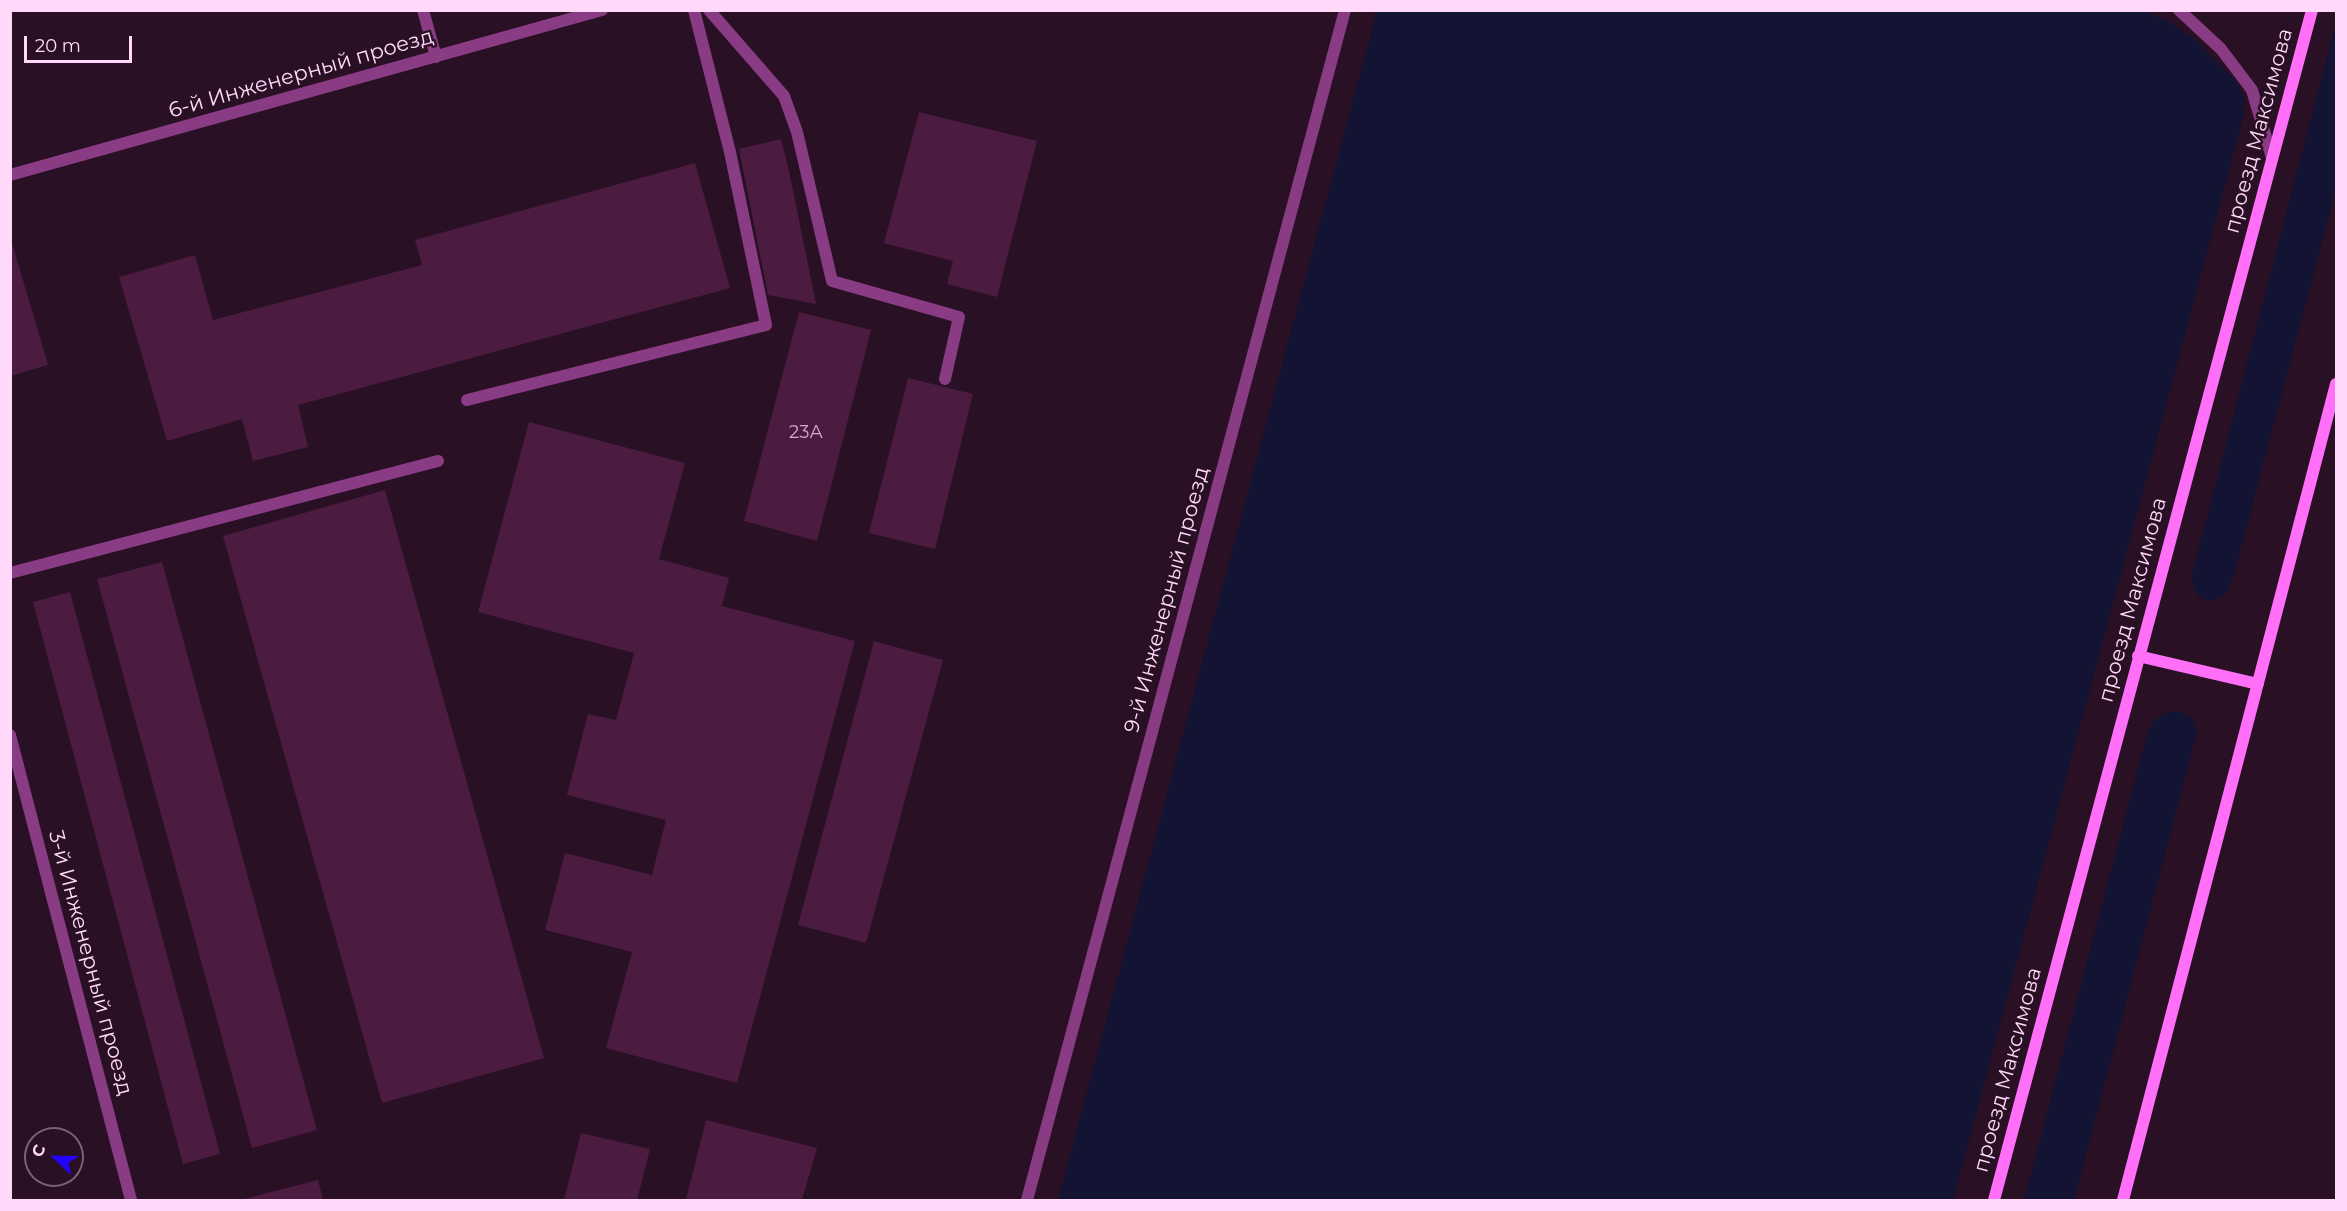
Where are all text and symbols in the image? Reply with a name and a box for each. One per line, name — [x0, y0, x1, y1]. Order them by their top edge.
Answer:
scale bar — [27, 24, 135, 62]
street label: 6-й Инженерный проезд — [166, 24, 436, 124]
street label: проезд Максимова — [2220, 26, 2298, 236]
text: 20 m — [35, 35, 81, 57]
house number: 23А — [789, 422, 823, 444]
street label: 9-й Инженерный проезд — [1119, 464, 1215, 736]
street label: проезд Максимова — [2094, 495, 2172, 705]
street label: 3-й Инженерный проезд — [42, 828, 138, 1098]
street label: проезд Максимова — [1969, 965, 2047, 1175]
north arrow — [24, 1127, 84, 1187]
text: С — [28, 1142, 50, 1160]

